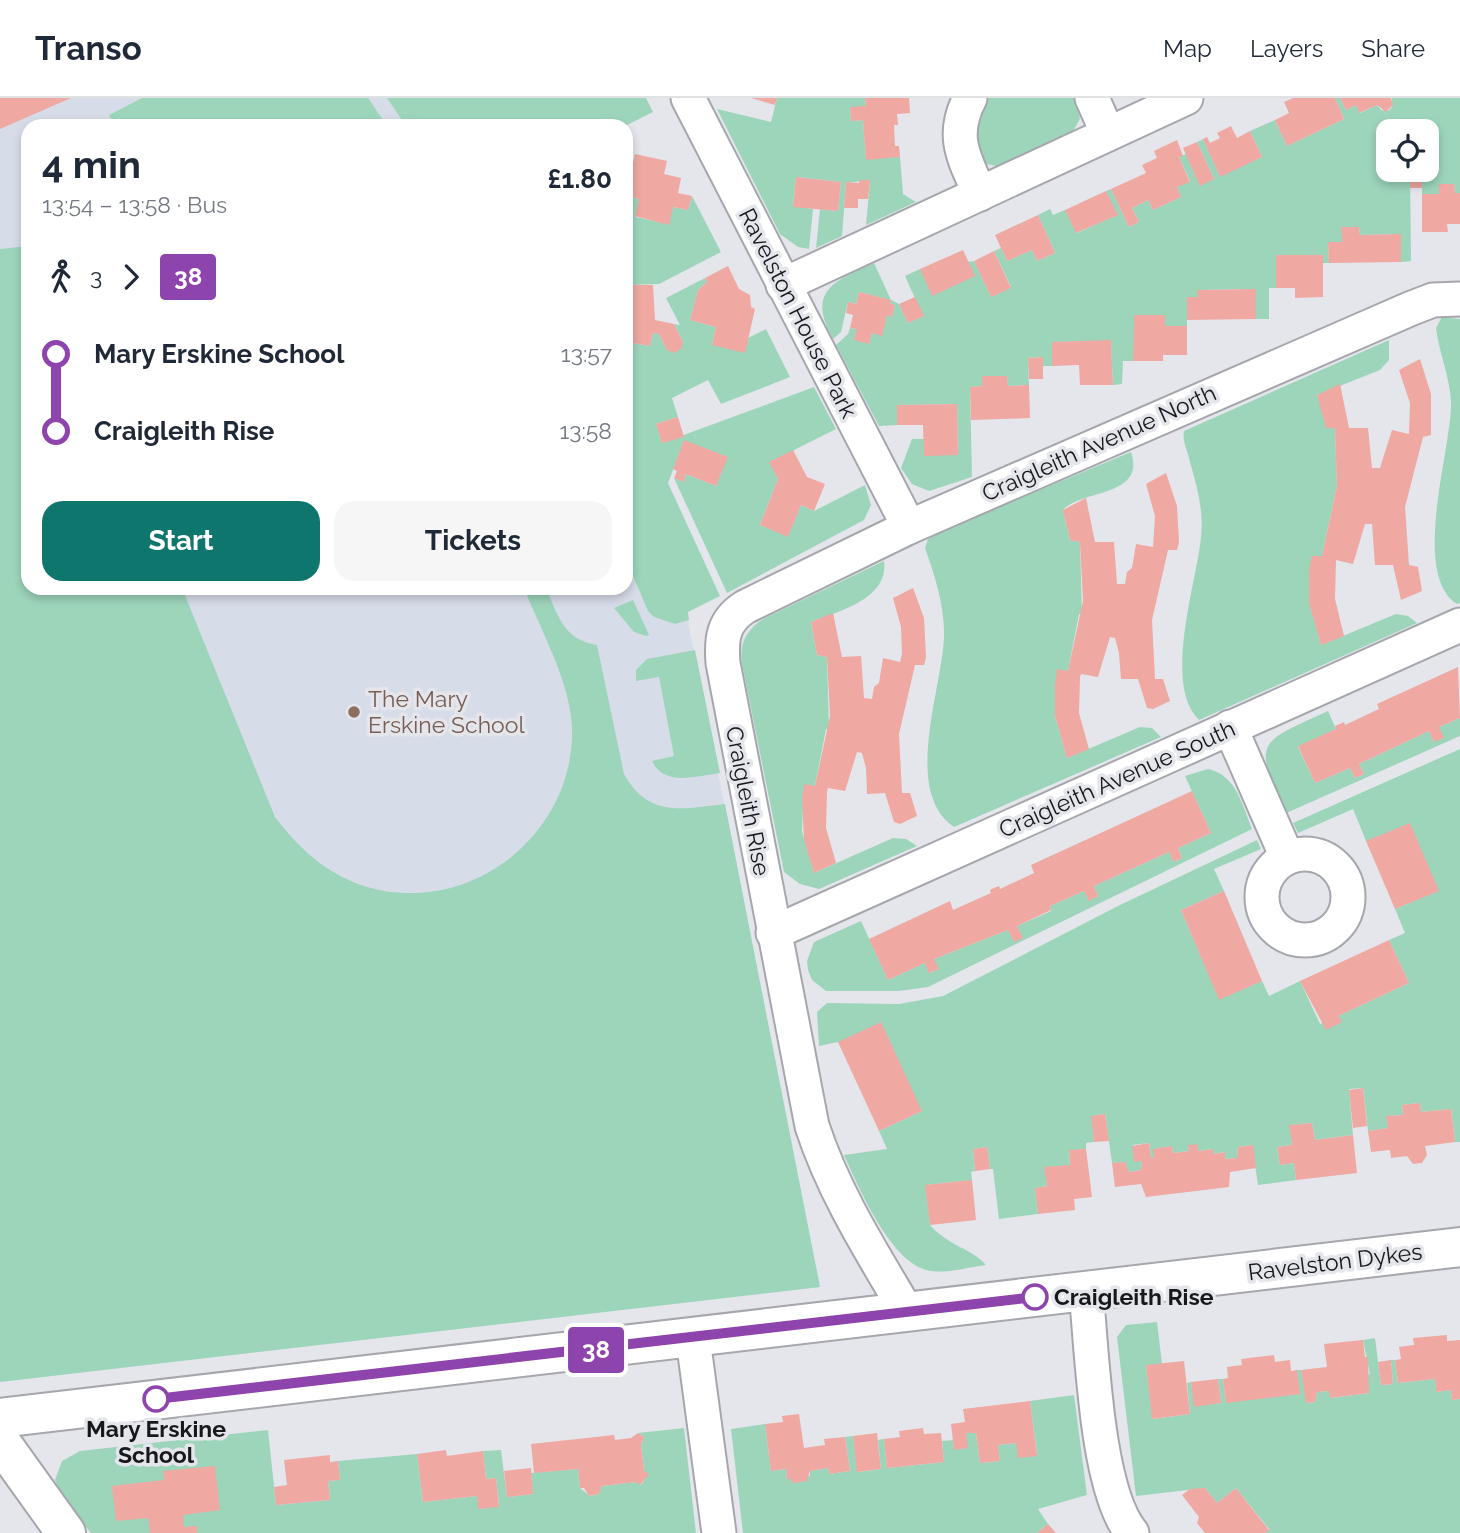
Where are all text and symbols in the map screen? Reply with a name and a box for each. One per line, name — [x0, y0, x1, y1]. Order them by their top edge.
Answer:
text: Transo — [35, 29, 142, 68]
text: Map — [1163, 34, 1212, 63]
text: Layers — [1250, 34, 1323, 63]
text: Share — [1361, 34, 1425, 63]
map controls — [1376, 119, 1439, 182]
button: locate — [1376, 119, 1439, 182]
text: 4 min — [42, 142, 141, 187]
text: £1.80 — [547, 164, 612, 194]
text: 13:54 – 13:58 · Bus — [42, 191, 227, 218]
street label: Ravelston House Park — [734, 203, 863, 422]
icon: walk — [42, 258, 80, 296]
icon: forward — [112, 258, 150, 296]
text: 38 — [174, 262, 202, 291]
text: 3 — [90, 263, 102, 290]
text: Mary Erskine School — [94, 339, 344, 369]
text: 13:57 — [561, 340, 612, 367]
street label: Craigleith Avenue North — [977, 379, 1220, 506]
text: Craigleith Rise — [94, 416, 274, 446]
text: 13:58 — [559, 417, 612, 444]
button: Start — [42, 501, 320, 581]
button: Tickets — [334, 501, 612, 581]
place label: The Mary Erskine School — [368, 685, 525, 738]
marker: The Mary Erskine School — [346, 704, 362, 720]
street label: Craigleith Avenue South — [995, 714, 1239, 843]
street label: Craigleith Rise — [721, 724, 776, 878]
street label: Ravelston Dykes — [1246, 1237, 1424, 1286]
place label: Craigleith Rise — [1054, 1283, 1214, 1310]
marker: Craigleith Rise — [1022, 1284, 1048, 1310]
line badge: 38 — [564, 1327, 628, 1373]
text: 38 — [582, 1335, 610, 1364]
marker: Mary Erskine School — [143, 1386, 169, 1412]
place label: Mary Erskine School — [86, 1415, 226, 1468]

